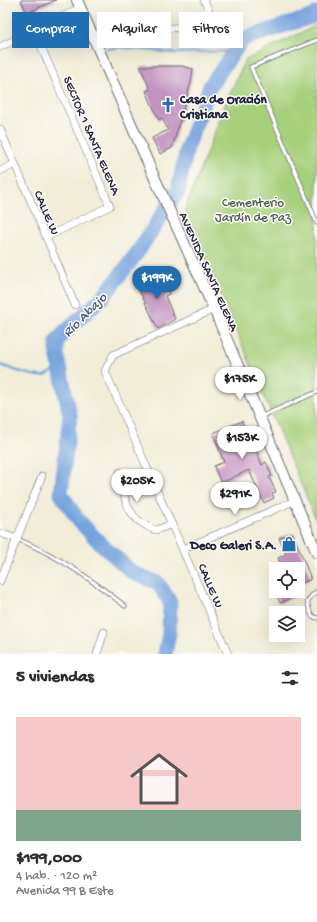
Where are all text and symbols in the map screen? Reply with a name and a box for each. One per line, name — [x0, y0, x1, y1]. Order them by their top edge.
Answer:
chip: Comprar — [12, 12, 89, 48]
chip: Alquilar — [97, 12, 171, 48]
chip: Filtros — [179, 12, 243, 48]
street label: SECTOR 1 SANTA ELENA — [59, 74, 123, 199]
place label: Casa de Oración Cristiana — [179, 93, 267, 123]
church icon: Casa de Oración Cristiana — [159, 96, 177, 114]
street label: CALLE W — [30, 189, 62, 237]
park label: Cementerio Jardín de Paz — [215, 196, 292, 226]
street label: AVENIDA SANTA ELENA — [175, 210, 241, 335]
pin: $199K — [129, 266, 185, 300]
text: $199K — [141, 271, 173, 286]
water label: Río Abajo — [60, 290, 112, 341]
pin: $175K — [212, 367, 268, 401]
text: $175K — [224, 372, 256, 387]
pin: $153K — [214, 426, 270, 460]
text: $153K — [226, 431, 258, 446]
pin: $205K — [109, 469, 165, 503]
text: $205K — [120, 474, 154, 489]
pin: $291K — [207, 482, 263, 516]
text: $291K — [219, 487, 251, 502]
shop icon: Deco Galeri S.A. — [280, 535, 298, 553]
place label: Deco Galeri S.A. — [189, 539, 277, 554]
street label: CALLE W — [194, 562, 226, 610]
map controls — [269, 562, 305, 642]
button: locate — [269, 562, 305, 598]
button: layers — [269, 606, 305, 642]
icon: filters — [279, 667, 301, 689]
text: 5 viviendas — [16, 668, 94, 688]
icon: home — [123, 743, 195, 815]
text: $199,000 — [16, 849, 82, 869]
text: 4 hab. · 120 m² — [16, 869, 97, 884]
text: Avenida 99 B Este — [16, 884, 114, 899]

